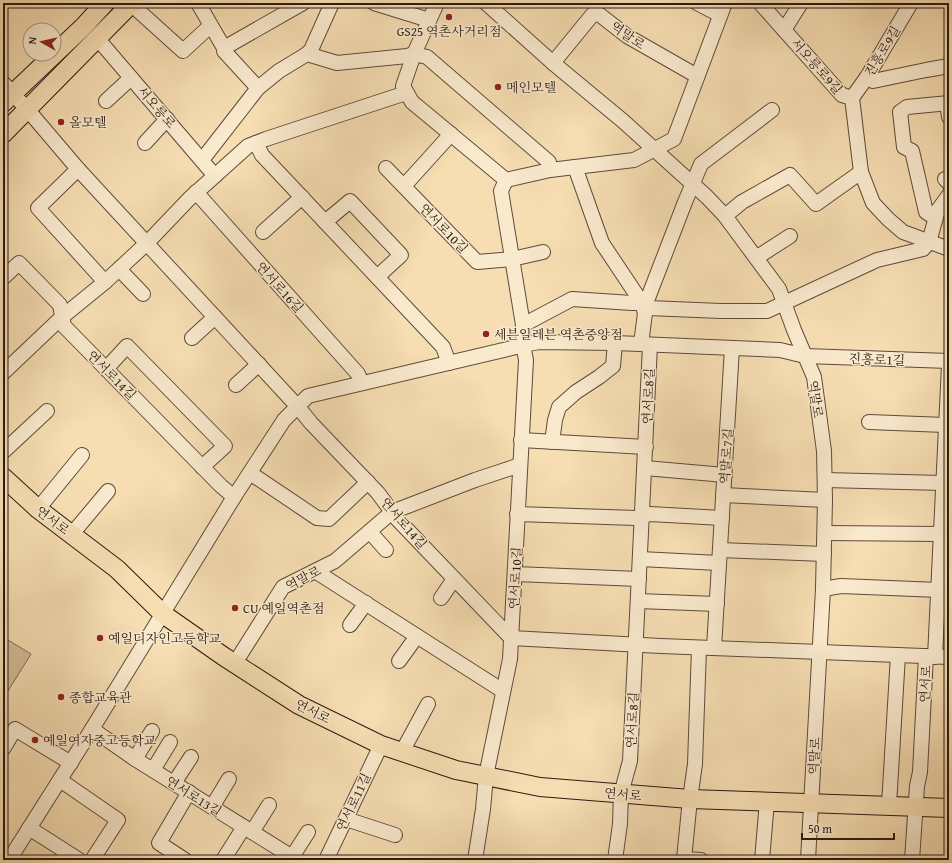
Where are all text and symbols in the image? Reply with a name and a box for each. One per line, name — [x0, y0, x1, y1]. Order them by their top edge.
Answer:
marker: GS25 역촌사거리점 — [444, 12, 454, 22]
street label: 역말로 — [607, 17, 649, 54]
north arrow — [22, 22, 62, 62]
place label: GS25 역촌사거리점 — [397, 22, 501, 41]
street label: 진흥로9길 — [860, 22, 905, 80]
street label: 서오릉로9길 — [786, 34, 847, 98]
text: N — [24, 35, 41, 45]
place label: 메인모텔 — [506, 78, 556, 97]
street label: 서오릉로 — [133, 82, 181, 133]
marker: 메인모텔 — [493, 82, 503, 92]
place label: 올모텔 — [69, 113, 107, 132]
marker: 올모텔 — [56, 117, 66, 127]
street label: 연서로10길 — [415, 199, 472, 258]
street label: 연서로16길 — [252, 258, 308, 317]
place label: 세븐일레븐 역촌중앙점 — [494, 325, 622, 344]
marker: 세븐일레븐 역촌중앙점 — [481, 329, 491, 339]
street label: 연서로14길 — [83, 346, 141, 404]
street label: 진흥로1길 — [848, 349, 906, 370]
street label: 연서로8길 — [638, 367, 659, 425]
street label: 역말로 — [803, 379, 828, 420]
street label: 역말로7길 — [715, 427, 738, 485]
street label: 연서로14길 — [376, 493, 431, 553]
street label: 연서로 — [32, 501, 74, 540]
street label: 연서로10길 — [504, 546, 527, 610]
street label: 역말로 — [282, 561, 325, 596]
place label: CU 예일역촌점 — [243, 599, 324, 618]
marker: CU 예일역촌점 — [230, 603, 240, 613]
place label: 예일디자인고등학교 — [108, 629, 221, 648]
marker: 예일디자인고등학교 — [95, 633, 105, 643]
street label: 연서로 — [915, 664, 936, 703]
place label: 종합교육관 — [69, 688, 132, 707]
street label: 연서로8길 — [622, 691, 643, 749]
marker: 종합교육관 — [56, 692, 66, 702]
street label: 연서로 — [292, 694, 334, 729]
place label: 예일여자중고등학교 — [43, 731, 156, 750]
marker: 예일여자중고등학교 — [30, 735, 40, 745]
street label: 역말로 — [804, 736, 825, 775]
street label: 연서로11길 — [332, 770, 375, 835]
street label: 연서로13길 — [162, 772, 225, 821]
street label: 연서로 — [603, 783, 643, 806]
scale bar — [802, 815, 894, 841]
text: 50 m — [808, 820, 832, 837]

